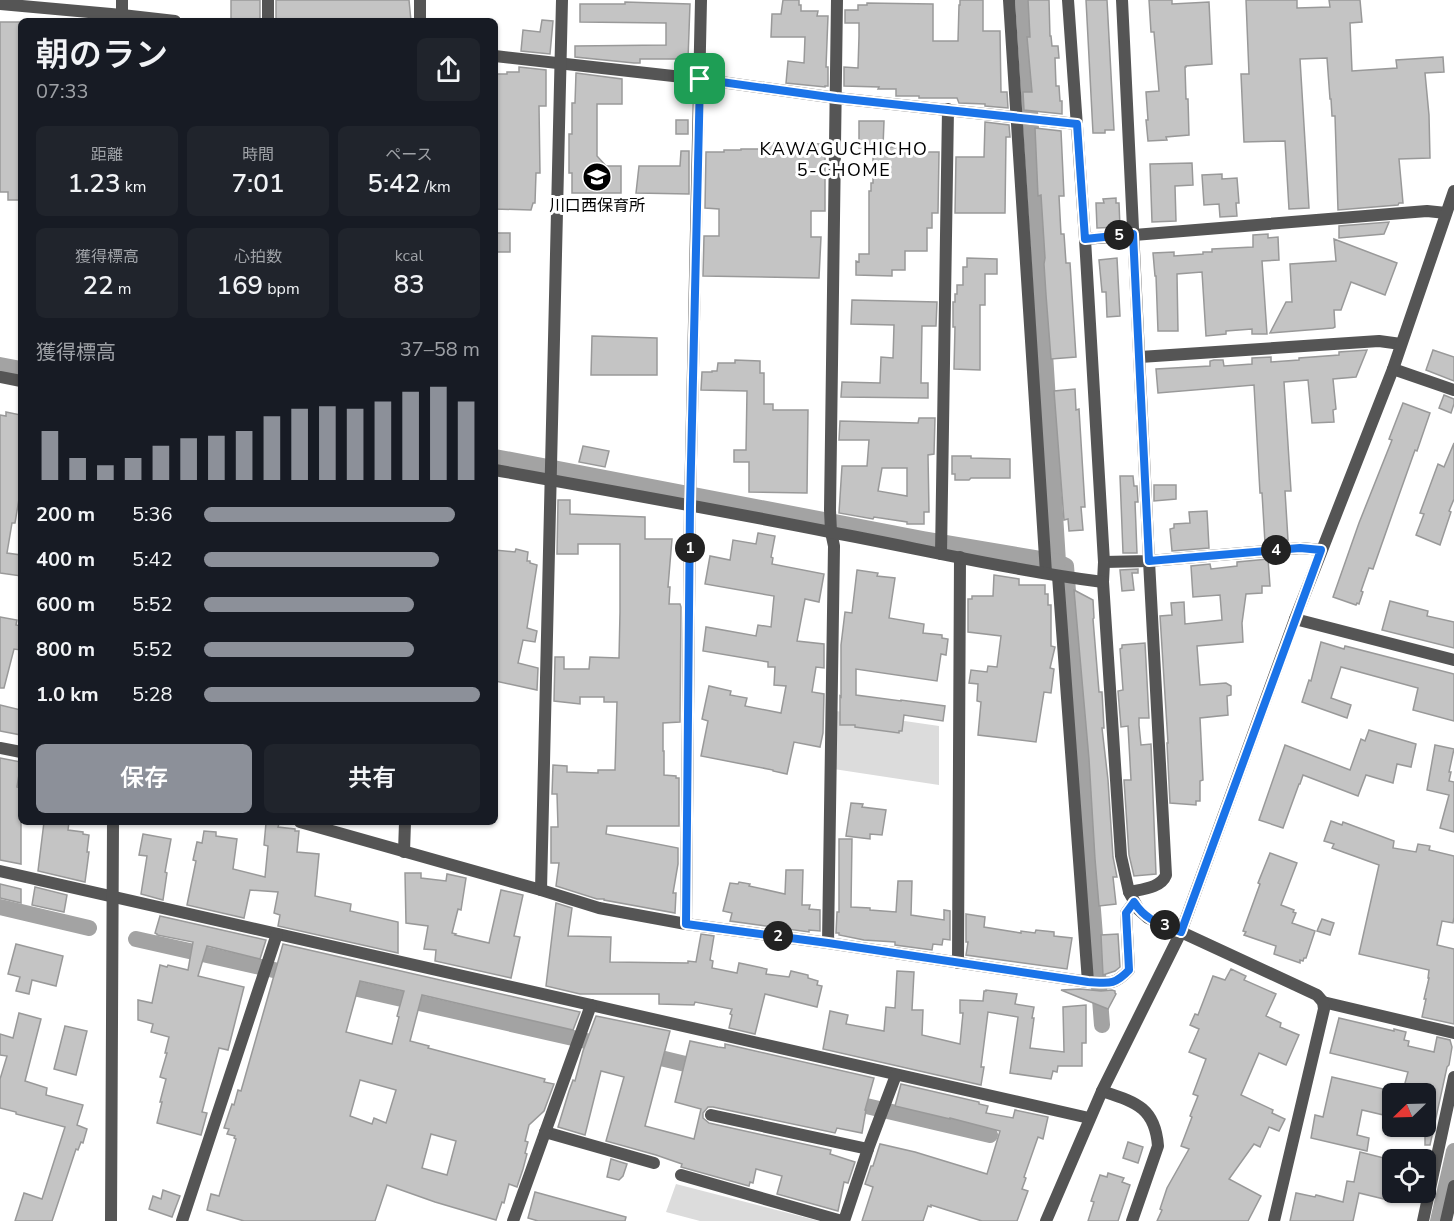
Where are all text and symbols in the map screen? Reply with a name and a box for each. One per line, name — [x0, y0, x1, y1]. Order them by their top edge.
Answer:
text: 朝のラン — [36, 33, 168, 78]
button: share — [417, 38, 480, 101]
pin — [674, 53, 725, 104]
icon: arrive — [683, 62, 716, 95]
text: 07:33 — [36, 78, 89, 105]
district label: KAWAGUCHICHO 5-CHOME — [760, 137, 928, 182]
text: 距離 — [91, 144, 123, 166]
text: 時間 — [242, 144, 274, 166]
text: ペース — [385, 144, 433, 166]
school or university icon: 川口西保育所 — [581, 161, 613, 193]
text: 1.23 — [68, 166, 121, 201]
text: 7:01 — [232, 166, 284, 201]
text: 5:42 — [367, 166, 420, 201]
text: km — [121, 176, 146, 198]
text: /km — [420, 176, 451, 198]
place label: 川口西保育所 — [549, 195, 645, 217]
pin: 5 — [1104, 220, 1134, 250]
text: 5 — [1114, 224, 1124, 246]
text: kcal — [395, 245, 423, 267]
text: 獲得標高 — [75, 246, 139, 268]
text: 心拍数 — [234, 246, 282, 268]
text: 83 — [393, 267, 425, 302]
text: 22 — [82, 268, 114, 303]
text: 169 — [216, 268, 263, 303]
text: m — [114, 278, 132, 300]
text: bpm — [263, 278, 300, 300]
text: 37–58 m — [400, 336, 480, 363]
text: 獲得標高 — [36, 339, 116, 366]
text: 200 m — [36, 501, 95, 528]
text: 5:36 — [132, 501, 173, 528]
pin: 1 — [675, 533, 705, 563]
pin: 4 — [1261, 535, 1291, 565]
text: 1 — [685, 537, 695, 559]
text: 4 — [1271, 539, 1281, 561]
text: 400 m — [36, 546, 95, 573]
text: 5:42 — [132, 546, 173, 573]
text: 600 m — [36, 591, 95, 618]
text: 5:52 — [132, 591, 173, 618]
text: 800 m — [36, 636, 95, 663]
text: 5:52 — [132, 636, 173, 663]
text: 1.0 km — [36, 681, 99, 708]
text: 5:28 — [132, 681, 173, 708]
button: 保存 — [36, 744, 252, 813]
button: 共有 — [264, 744, 480, 813]
pin: 3 — [1150, 910, 1180, 940]
text: 3 — [1160, 914, 1170, 936]
pin: 2 — [763, 921, 793, 951]
text: 2 — [773, 925, 783, 947]
north arrow — [1382, 1083, 1436, 1137]
map controls — [1382, 1083, 1436, 1203]
button: locate — [1382, 1149, 1436, 1203]

